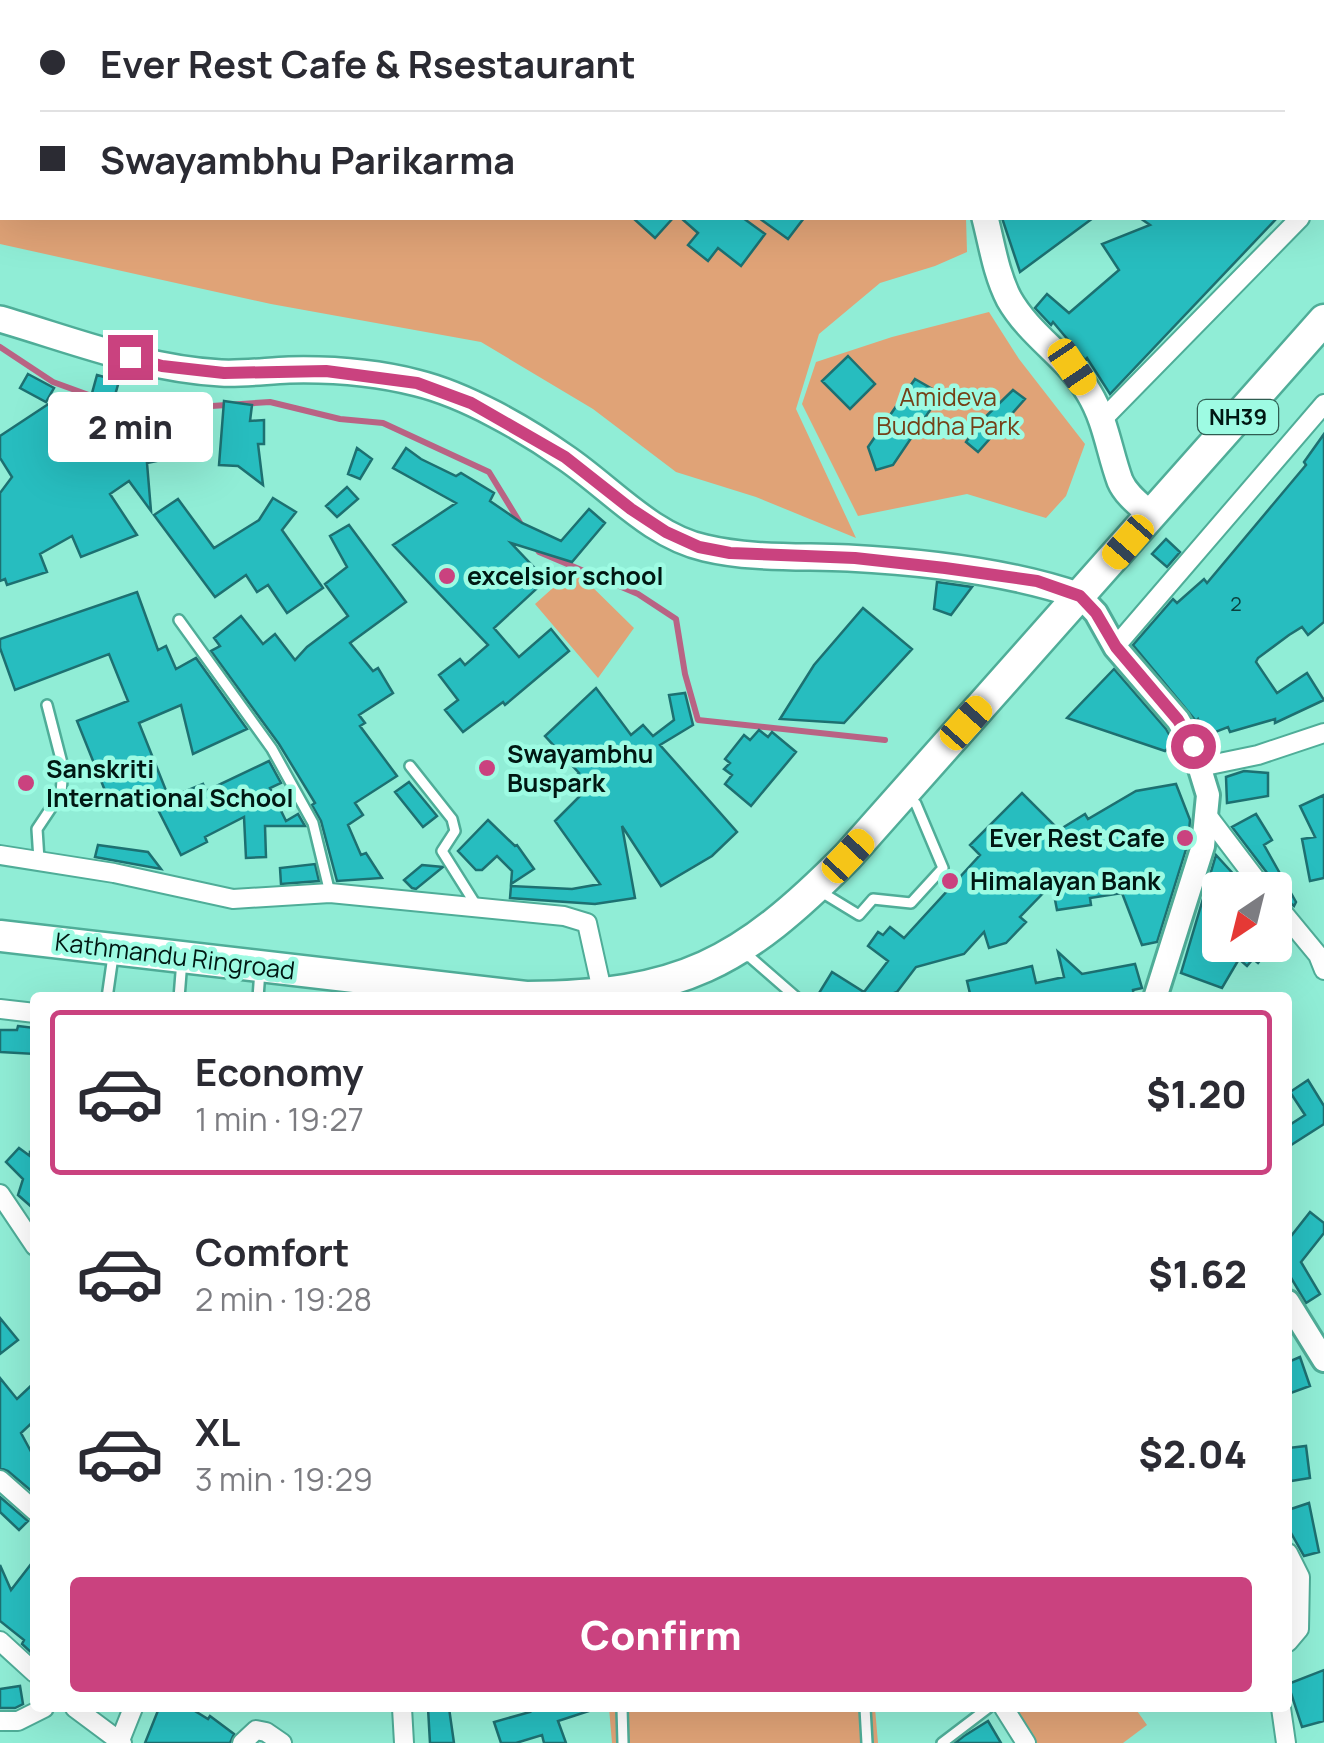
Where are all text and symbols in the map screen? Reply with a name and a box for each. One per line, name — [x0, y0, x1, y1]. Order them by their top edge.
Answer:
text: Ever Rest Cafe & Rsestaurant — [100, 37, 636, 89]
text: Swayambhu Parikarma — [100, 133, 515, 185]
car — [1043, 334, 1101, 400]
route end — [108, 335, 153, 380]
park label: Amideva Buddha Park — [876, 379, 1020, 443]
callout: 2 min — [48, 392, 212, 462]
road number: NH39 — [1198, 400, 1278, 434]
text: 2 min — [88, 405, 173, 449]
car — [1097, 510, 1159, 574]
place label: excelsior school — [467, 558, 663, 593]
marker: excelsior school — [436, 565, 458, 587]
house number: 2 — [1230, 590, 1242, 617]
car — [935, 691, 997, 755]
route start — [1171, 724, 1216, 769]
place label: Swayambhu Buspark — [507, 736, 653, 800]
place label: Sanskriti International School — [46, 751, 294, 815]
marker: Swayambhu Buspark — [476, 757, 498, 779]
marker: Sanskriti International School — [15, 772, 37, 794]
place label: Ever Rest Cafe — [989, 820, 1165, 855]
car — [817, 824, 879, 888]
marker: Ever Rest Cafe — [1174, 827, 1196, 849]
place label: Himalayan Bank — [970, 863, 1161, 898]
marker: Himalayan Bank — [939, 870, 961, 892]
north arrow — [1202, 872, 1292, 962]
map controls — [1202, 872, 1292, 962]
street label: Kathmandu Ringroad — [53, 923, 297, 988]
text: Economy — [195, 1045, 364, 1097]
icon: car — [75, 1048, 165, 1138]
text: $1.20 — [1146, 1067, 1247, 1119]
text: 1 min · 19:27 — [195, 1097, 364, 1141]
text: Comfort — [195, 1225, 349, 1277]
icon: car — [75, 1228, 165, 1318]
text: $1.62 — [1148, 1247, 1247, 1299]
text: 2 min · 19:28 — [195, 1277, 372, 1321]
text: XL — [195, 1405, 240, 1457]
icon: car — [75, 1408, 165, 1498]
text: $2.04 — [1139, 1427, 1247, 1479]
text: 3 min · 19:29 — [195, 1457, 373, 1501]
button: Confirm — [70, 1577, 1252, 1692]

